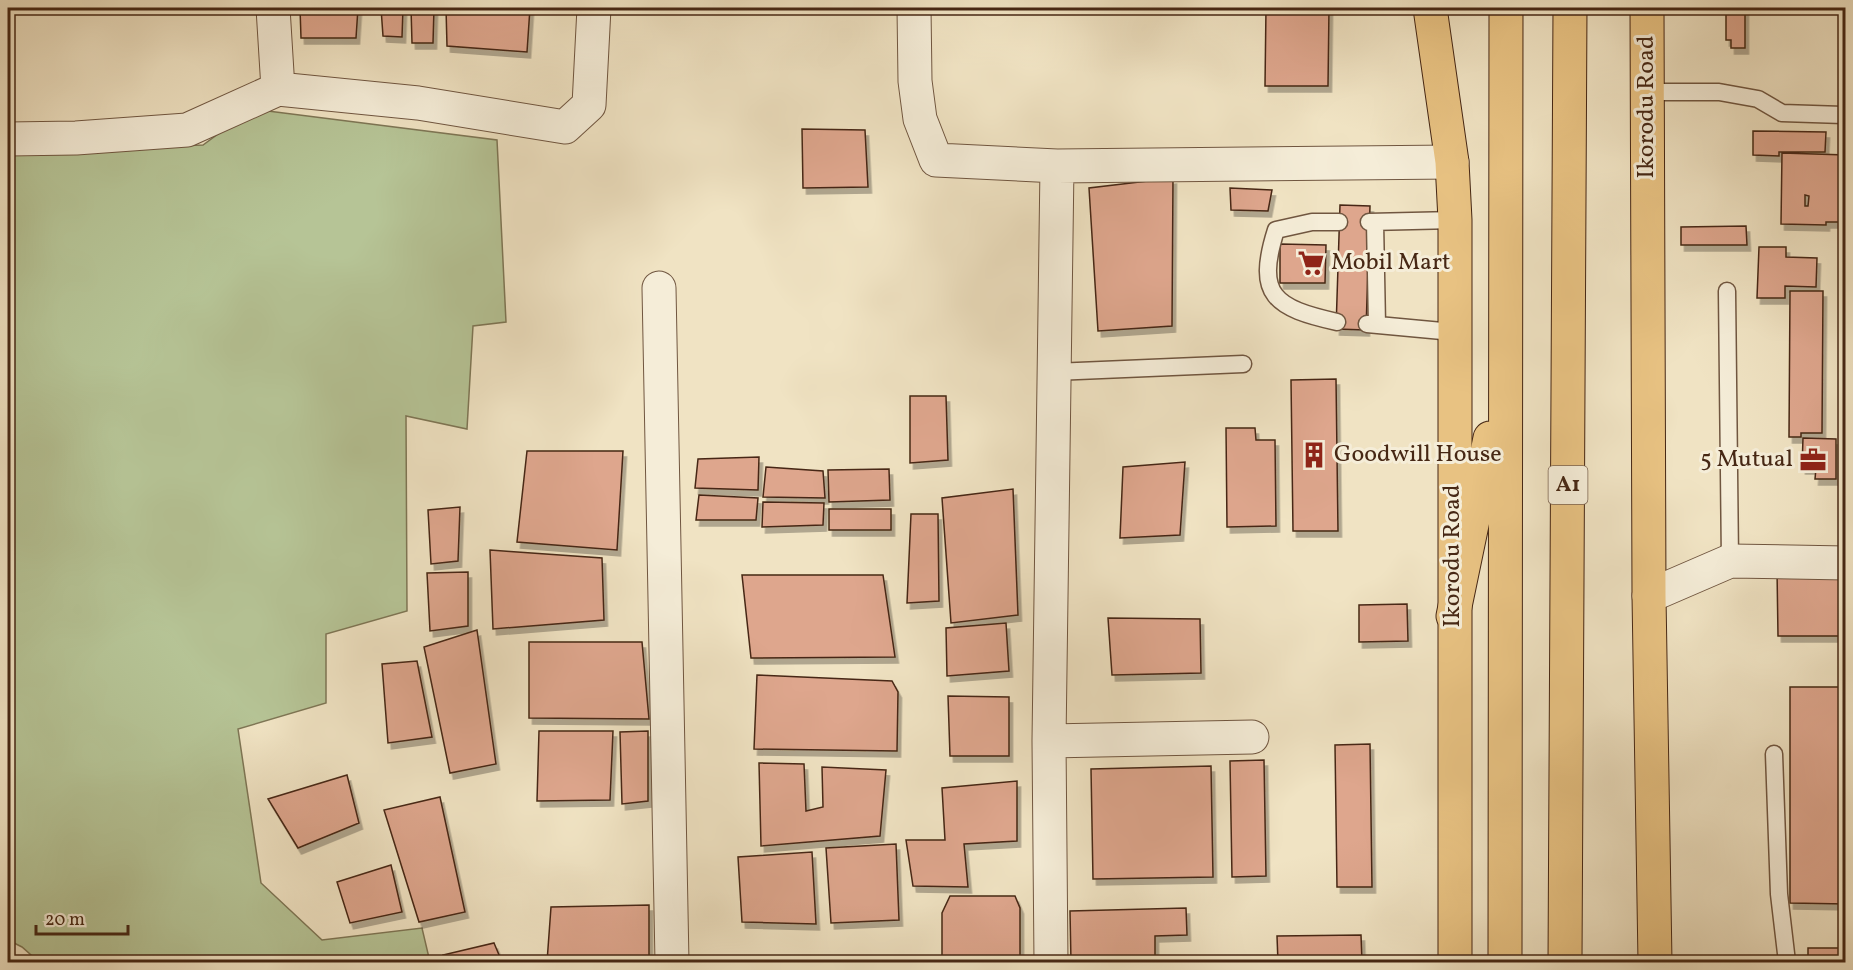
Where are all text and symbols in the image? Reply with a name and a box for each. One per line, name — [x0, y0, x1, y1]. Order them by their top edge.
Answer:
street label: Ikorodu Road — [1630, 36, 1664, 178]
place label: Mobil Mart — [1331, 246, 1451, 280]
supermarket icon: Mobil Mart — [1296, 248, 1326, 278]
place label: Goodwill House — [1334, 438, 1502, 472]
building icon: Goodwill House — [1299, 440, 1329, 470]
place label: 5 Mutual — [1700, 443, 1793, 477]
office icon: 5 Mutual — [1798, 445, 1828, 475]
road number: A1 — [1548, 466, 1588, 504]
street label: Ikorodu Road — [1436, 485, 1470, 627]
scale bar — [36, 898, 128, 936]
text: 20 m — [45, 908, 85, 933]

